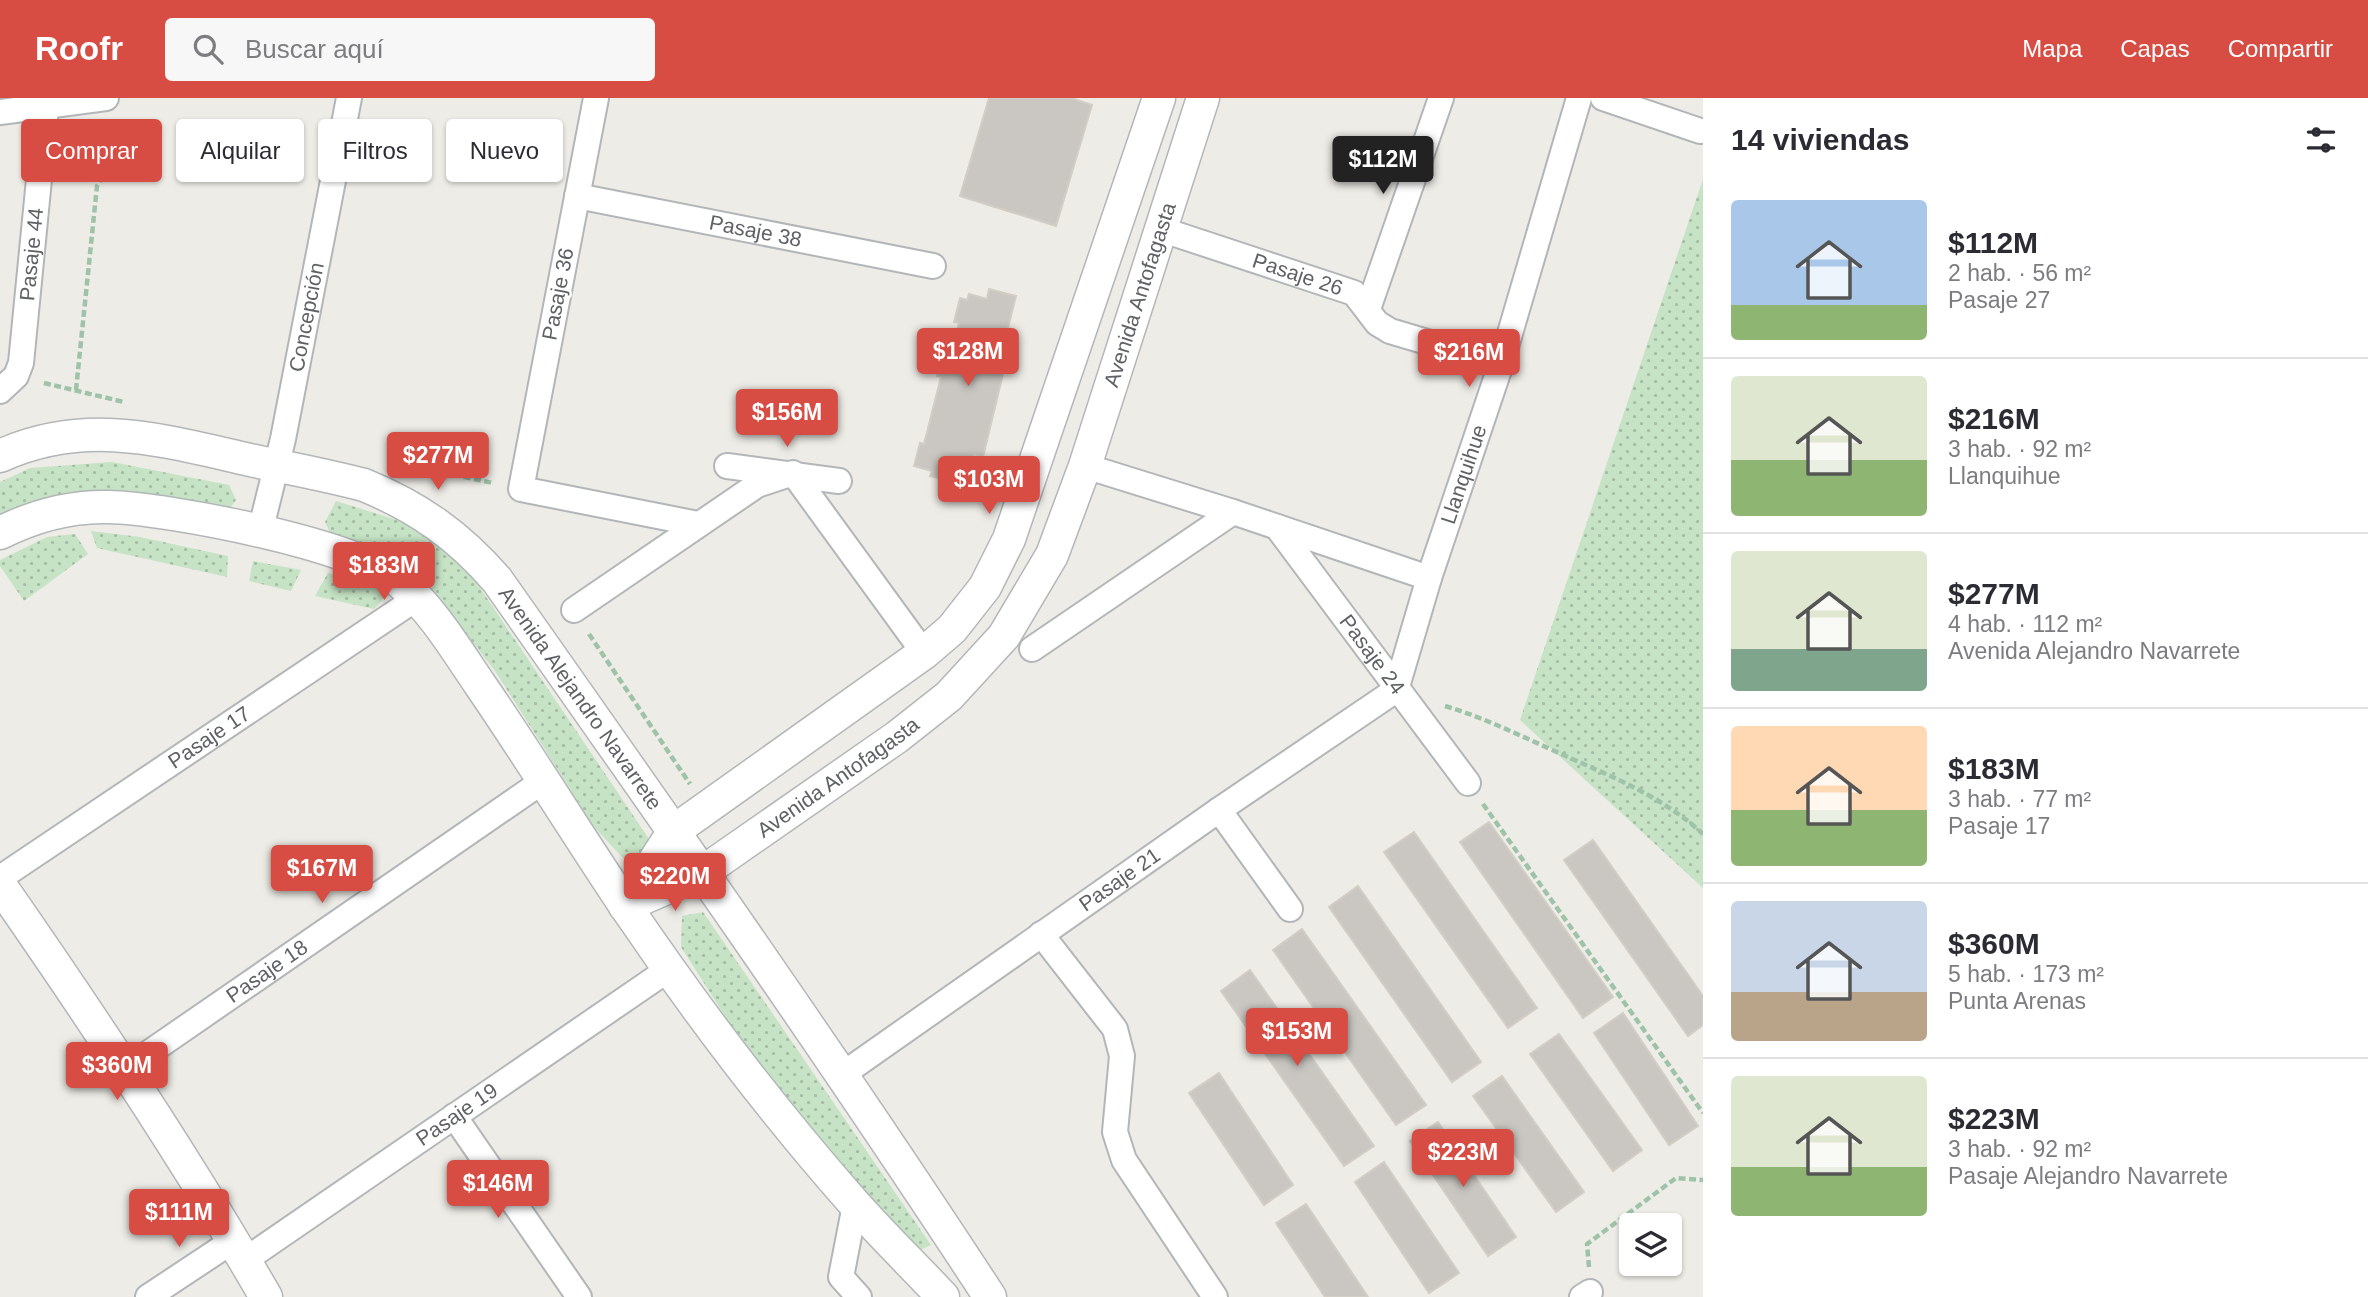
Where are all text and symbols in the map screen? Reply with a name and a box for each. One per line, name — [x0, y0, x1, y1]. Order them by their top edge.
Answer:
search box — [165, 18, 655, 81]
text: Roofr — [35, 30, 123, 67]
icon: search — [189, 30, 227, 68]
text: Buscar aquí — [245, 34, 384, 64]
text: Mapa — [2022, 35, 2082, 62]
text: Capas — [2120, 35, 2190, 62]
text: Compartir — [2228, 35, 2333, 62]
chip: Comprar — [21, 119, 162, 182]
chip: Alquilar — [176, 119, 304, 182]
chip: Filtros — [318, 119, 432, 182]
chip: Nuevo — [446, 119, 563, 182]
icon: filters — [2302, 121, 2340, 159]
text: 14 viviendas — [1731, 123, 1909, 156]
pin: $112M — [1334, 136, 1432, 196]
text: $112M — [1348, 146, 1418, 172]
street label: Avenida Antofagasta — [1099, 199, 1180, 390]
street label: Pasaje 44 — [15, 206, 47, 302]
street label: Pasaje 38 — [708, 210, 804, 251]
text: $112M — [1948, 226, 2038, 259]
icon: home — [1787, 228, 1871, 312]
street label: Pasaje 36 — [537, 246, 578, 342]
street label: Pasaje 26 — [1250, 248, 1346, 300]
street label: Concepción — [284, 260, 328, 374]
text: 2 hab. · 56 m² — [1948, 260, 2091, 286]
text: Pasaje 27 — [1948, 287, 2050, 313]
pin: $128M — [919, 328, 1017, 388]
pin: $216M — [1420, 330, 1518, 389]
text: $128M — [933, 338, 1003, 364]
text: $216M — [1434, 339, 1504, 365]
pin: $156M — [738, 390, 836, 449]
text: $156M — [752, 399, 822, 425]
text: $216M — [1948, 402, 2040, 435]
icon: home — [1787, 404, 1871, 488]
street label: Llanquihue — [1436, 422, 1491, 527]
pin: $277M — [389, 432, 487, 492]
text: 3 hab. · 92 m² — [1948, 436, 2091, 462]
text: $277M — [403, 442, 473, 468]
pin: $103M — [940, 456, 1038, 516]
text: Llanquihue — [1948, 463, 2061, 489]
text: $103M — [954, 466, 1024, 492]
pin: $183M — [335, 542, 433, 602]
text: $183M — [349, 552, 419, 578]
text: $277M — [1948, 577, 2040, 610]
icon: home — [1787, 579, 1871, 663]
street label: Avenida Alejandro Navarrete — [494, 582, 667, 814]
street label: Pasaje 24 — [1335, 610, 1410, 699]
text: 4 hab. · 112 m² — [1948, 611, 2102, 637]
text: Avenida Alejandro Navarrete — [1948, 638, 2240, 664]
street label: Pasaje 17 — [164, 702, 254, 773]
street label: Avenida Antofagasta — [753, 712, 924, 842]
text: $183M — [1948, 752, 2040, 785]
icon: home — [1787, 754, 1871, 838]
text: 3 hab. · 77 m² — [1948, 786, 2091, 812]
text: Pasaje 17 — [1948, 813, 2050, 839]
street label: Pasaje 21 — [1074, 843, 1164, 916]
pin: $167M — [273, 846, 371, 905]
pin: $220M — [626, 854, 724, 913]
text: $167M — [287, 855, 357, 881]
text: $220M — [640, 863, 710, 889]
text: $360M — [1948, 927, 2040, 960]
icon: home — [1787, 929, 1871, 1013]
street label: Pasaje 18 — [222, 935, 312, 1007]
text: 5 hab. · 173 m² — [1948, 961, 2104, 987]
text: Punta Arenas — [1948, 988, 2086, 1014]
pin: $153M — [1248, 1009, 1346, 1068]
text: $153M — [1262, 1018, 1332, 1044]
pin: $360M — [68, 1042, 166, 1102]
text: $360M — [82, 1052, 152, 1078]
street label: Pasaje 19 — [412, 1078, 502, 1150]
text: $223M — [1948, 1102, 2040, 1135]
icon: home — [1787, 1104, 1871, 1188]
pin: $223M — [1414, 1130, 1512, 1189]
text: 3 hab. · 92 m² — [1948, 1136, 2091, 1162]
text: $223M — [1428, 1139, 1498, 1165]
pin: $146M — [449, 1160, 547, 1220]
text: Pasaje Alejandro Navarrete — [1948, 1163, 2228, 1189]
text: $146M — [463, 1170, 533, 1196]
pin: $111M — [130, 1190, 228, 1249]
text: $111M — [145, 1199, 213, 1225]
map controls — [1619, 1213, 1682, 1276]
button: layers — [1619, 1213, 1682, 1276]

